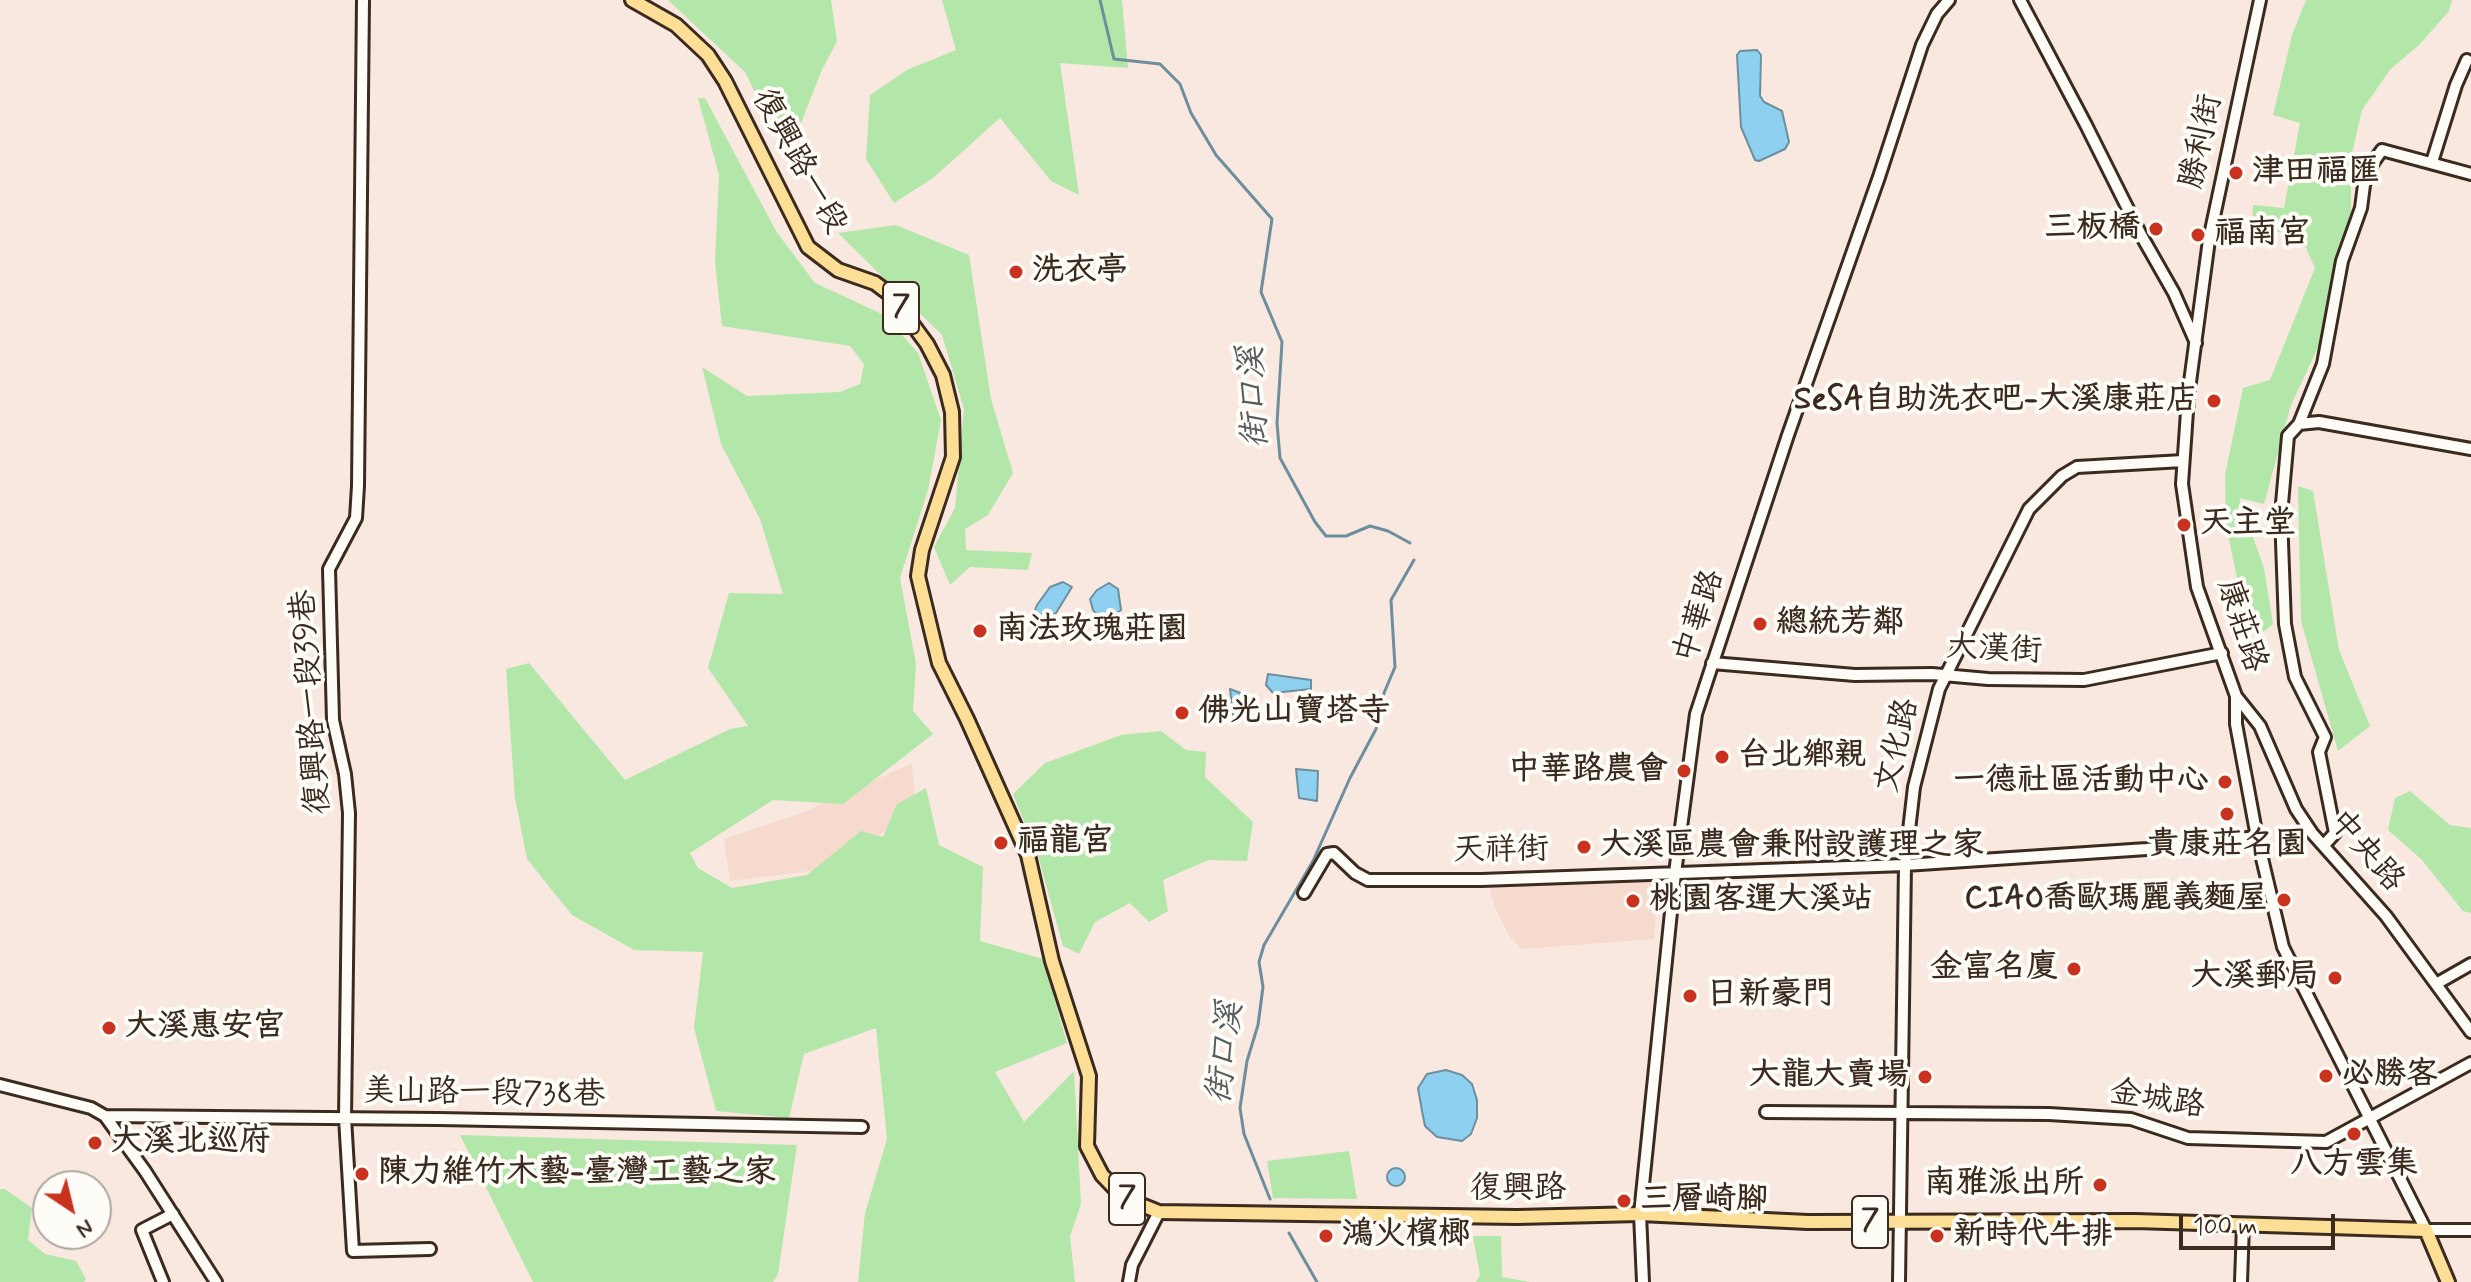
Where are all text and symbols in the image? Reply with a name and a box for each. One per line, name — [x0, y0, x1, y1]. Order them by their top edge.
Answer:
street label: 復興路一段 — [742, 83, 854, 241]
street label: 勝利街 — [2174, 91, 2232, 193]
place label: 津田福匯 — [2252, 154, 2380, 192]
marker: 津田福匯 — [2227, 164, 2245, 182]
place label: 三板橋 — [2044, 210, 2140, 248]
place label: 福南宮 — [2214, 216, 2310, 254]
marker: 三板橋 — [2147, 220, 2165, 238]
marker: 福南宮 — [2189, 226, 2207, 244]
place label: 洗衣亭 — [1032, 253, 1128, 291]
marker: 洗衣亭 — [1007, 263, 1025, 281]
road number: 7 — [883, 282, 919, 334]
water label: 街口溪 — [1233, 345, 1279, 449]
place label: SeSA自助洗衣吧-大溪康莊店 — [1794, 382, 2198, 420]
marker: SeSA自助洗衣吧-大溪康莊店 — [2205, 392, 2223, 410]
place label: 天主堂 — [2200, 506, 2296, 544]
marker: 天主堂 — [2175, 516, 2193, 534]
street label: 中華路 — [1668, 565, 1734, 669]
street label: 康莊路 — [2207, 574, 2273, 678]
street label: 復興路一段39巷 — [286, 588, 340, 816]
place label: 總統芳鄰 — [1776, 605, 1904, 643]
place label: 南法玫瑰莊園 — [996, 612, 1188, 650]
marker: 總統芳鄰 — [1751, 615, 1769, 633]
marker: 南法玫瑰莊園 — [971, 622, 989, 640]
street label: 大漢街 — [1945, 629, 2043, 673]
place label: 佛光山寶塔寺 — [1198, 694, 1390, 732]
street label: 文化路 — [1869, 695, 1929, 797]
marker: 佛光山寶塔寺 — [1173, 704, 1191, 722]
place label: 台北鄉親 — [1738, 738, 1866, 776]
marker: 台北鄉親 — [1713, 748, 1731, 766]
place label: 中華路農會 — [1508, 752, 1668, 790]
marker: 中華路農會 — [1675, 762, 1693, 780]
place label: 一德社區活動中心 — [1953, 763, 2209, 801]
marker: 一德社區活動中心 — [2216, 773, 2234, 791]
street label: 中央路 — [2319, 803, 2411, 901]
marker: 貴康莊名園 — [2218, 805, 2236, 823]
place label: 福龍宮 — [1017, 824, 1113, 862]
place label: 貴康莊名園 — [2147, 827, 2307, 865]
place label: 大溪區農會兼附設護理之家 — [1600, 828, 1984, 866]
street label: 天祥街 — [1453, 832, 1549, 872]
marker: 福龍宮 — [992, 834, 1010, 852]
marker: 大溪區農會兼附設護理之家 — [1575, 838, 1593, 856]
place label: CIAO喬歐瑪麗義麵屋 — [1965, 881, 2268, 919]
place label: 桃園客運大溪站 — [1649, 882, 1873, 920]
marker: CIAO喬歐瑪麗義麵屋 — [2275, 891, 2293, 909]
marker: 桃園客運大溪站 — [1624, 892, 1642, 910]
place label: 金富名廈 — [1930, 950, 2058, 988]
place label: 大溪郵局 — [2191, 959, 2319, 997]
marker: 金富名廈 — [2065, 960, 2083, 978]
marker: 大溪郵局 — [2326, 969, 2344, 987]
place label: 日新豪門 — [1706, 977, 1834, 1015]
marker: 日新豪門 — [1681, 987, 1699, 1005]
water label: 街口溪 — [1201, 1000, 1253, 1106]
place label: 大溪惠安宮 — [125, 1009, 285, 1047]
marker: 大溪惠安宮 — [100, 1019, 118, 1037]
place label: 必勝客 — [2342, 1057, 2438, 1095]
place label: 大龍大賣場 — [1749, 1058, 1909, 1096]
marker: 必勝客 — [2317, 1067, 2335, 1085]
marker: 大龍大賣場 — [1916, 1068, 1934, 1086]
street label: 美山路一段738巷 — [363, 1074, 605, 1116]
street label: 金城路 — [2107, 1075, 2207, 1127]
place label: 大溪北巡府 — [111, 1124, 271, 1162]
marker: 八方雲集 — [2345, 1125, 2363, 1143]
marker: 大溪北巡府 — [86, 1134, 104, 1152]
place label: 八方雲集 — [2290, 1147, 2418, 1185]
place label: 陳力維竹木藝-臺灣工藝之家 — [378, 1155, 776, 1193]
marker: 陳力維竹木藝-臺灣工藝之家 — [353, 1165, 371, 1183]
place label: 南雅派出所 — [1924, 1166, 2084, 1204]
north arrow — [32, 1170, 112, 1250]
street label: 復興路 — [1470, 1171, 1566, 1209]
road number: 7 — [1109, 1173, 1145, 1225]
marker: 南雅派出所 — [2091, 1176, 2109, 1194]
place label: 三層崎腳 — [1640, 1182, 1768, 1220]
marker: 三層崎腳 — [1615, 1192, 1633, 1210]
road number: 7 — [1852, 1196, 1888, 1248]
scale bar — [2183, 1198, 2339, 1248]
text: N — [71, 1212, 99, 1244]
text: 100 m — [2193, 1212, 2257, 1243]
place label: 鴻火檳榔 — [1342, 1217, 1470, 1255]
place label: 新時代牛排 — [1953, 1217, 2113, 1255]
marker: 鴻火檳榔 — [1317, 1227, 1335, 1245]
marker: 新時代牛排 — [1928, 1227, 1946, 1245]

